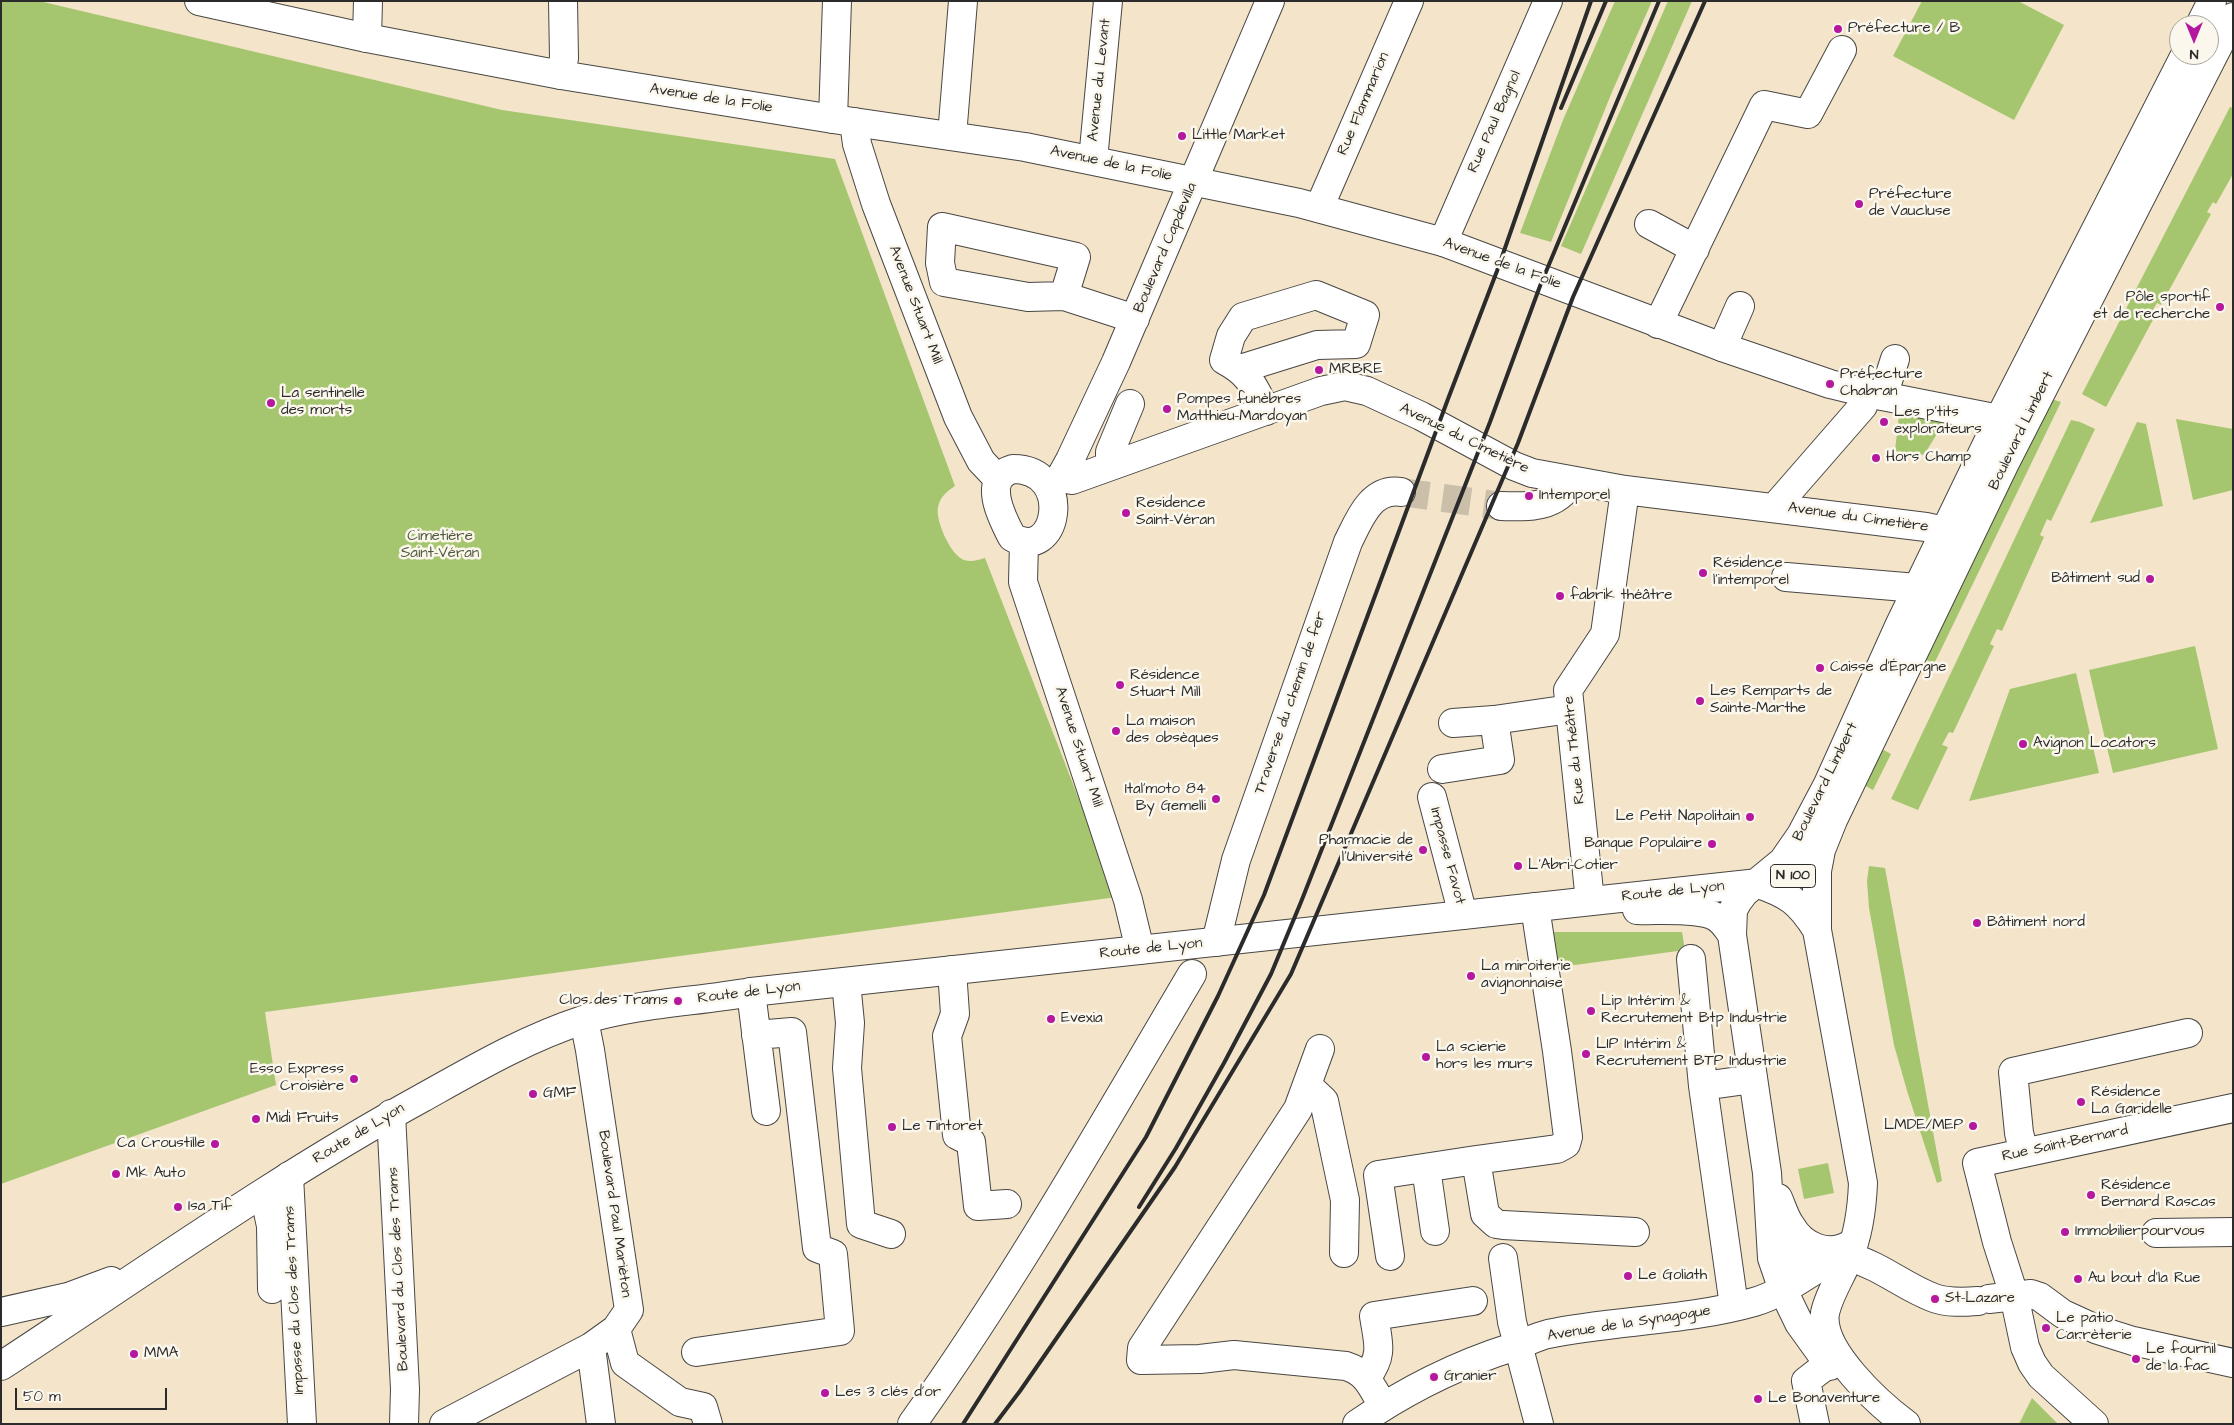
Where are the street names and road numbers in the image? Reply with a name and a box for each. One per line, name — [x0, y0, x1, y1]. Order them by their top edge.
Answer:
street label: Avenue du Levant — [1085, 18, 1115, 142]
street label: Rue Flammarion — [1334, 50, 1394, 158]
street label: Rue Paul Bagnol — [1464, 68, 1526, 176]
street label: Avenue de la Folie — [648, 80, 774, 118]
street label: Avenue de la Folie — [1048, 142, 1174, 186]
street label: Boulevard Capdevilla — [1130, 180, 1202, 316]
street label: Avenue de la Folie — [1441, 234, 1563, 294]
street label: Avenue Stuart Mill — [884, 243, 946, 367]
street label: Boulevard Limbert — [1985, 369, 2059, 493]
street label: Avenue du Cimetière — [1396, 400, 1532, 478]
street label: Avenue du Cimetière — [1787, 499, 1929, 537]
street label: Traverse du chemin de fer — [1251, 609, 1331, 797]
street label: Avenue Stuart Mill — [1050, 685, 1106, 809]
street label: Rue du Théâtre — [1560, 695, 1590, 805]
street label: Boulevard Limbert — [1789, 720, 1863, 844]
street label: Impasse Favot — [1425, 806, 1469, 906]
road number: N 100 — [1770, 864, 1816, 888]
street label: Route de Lyon — [1621, 878, 1725, 906]
street label: Route de Lyon — [1099, 935, 1203, 963]
street label: Route de Lyon — [697, 978, 801, 1008]
street label: Route de Lyon — [310, 1100, 408, 1168]
street label: Rue Saint-Bernard — [2000, 1122, 2130, 1166]
street label: Boulevard Paul Marièton — [593, 1129, 635, 1299]
street label: Boulevard du Clos des Trams — [385, 1166, 413, 1372]
street label: Impasse du Clos des Trams — [281, 1205, 309, 1395]
street label: Avenue de la Synagogue — [1546, 1302, 1712, 1346]

